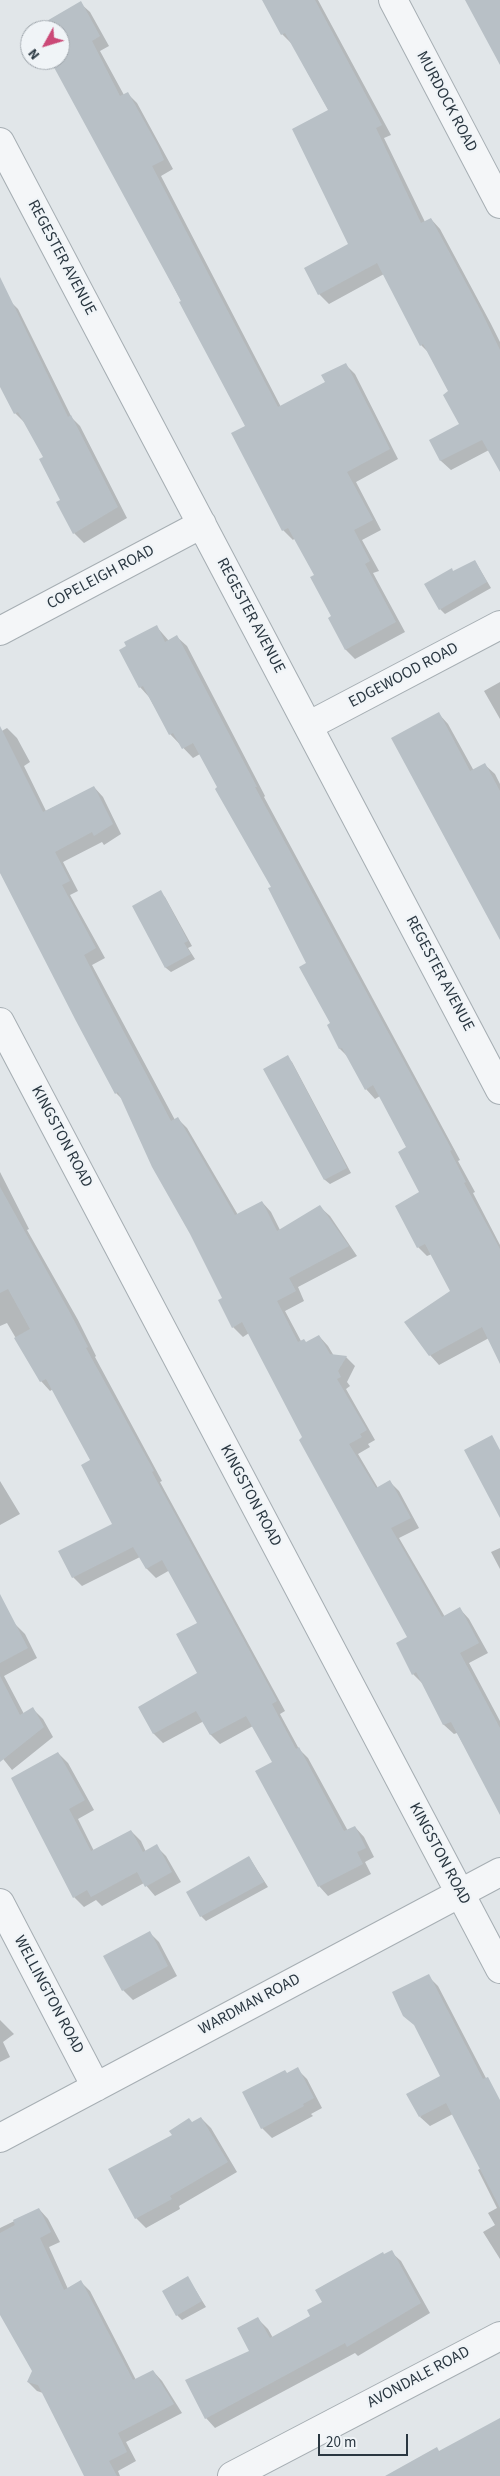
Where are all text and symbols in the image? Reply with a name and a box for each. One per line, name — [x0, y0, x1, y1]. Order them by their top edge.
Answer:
north arrow — [20, 20, 70, 70]
text: N — [23, 44, 45, 64]
street label: MURDOCK ROAD — [411, 48, 481, 156]
street label: REGESTER AVENUE — [23, 197, 99, 319]
street label: COPELEIGH ROAD — [44, 542, 158, 614]
street label: REGESTER AVENUE — [212, 555, 288, 677]
street label: EDGEWOOD ROAD — [346, 639, 462, 713]
street label: REGESTER AVENUE — [401, 913, 477, 1035]
street label: KINGSTON ROAD — [26, 1083, 96, 1191]
street label: KINGSTON ROAD — [215, 1442, 285, 1550]
street label: KINGSTON ROAD — [404, 1800, 474, 1908]
street label: WELLINGTON ROAD — [9, 1933, 87, 2057]
street label: WARDMAN ROAD — [196, 1970, 304, 2040]
street label: AVONDALE ROAD — [364, 2343, 474, 2413]
scale bar — [320, 2424, 410, 2456]
text: 20 m — [326, 2432, 356, 2453]

